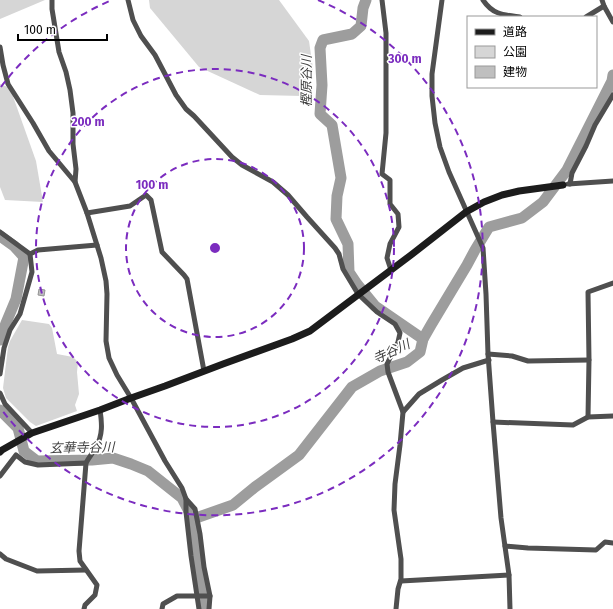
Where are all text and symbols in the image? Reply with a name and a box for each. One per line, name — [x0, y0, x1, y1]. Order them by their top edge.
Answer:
scale bar — [18, 16, 107, 42]
legend — [467, 16, 597, 88]
text: 100 m — [24, 23, 56, 37]
text: 道路 — [503, 25, 527, 39]
text: 公園 — [503, 45, 527, 59]
text: 300 m — [387, 52, 422, 66]
water label: 樫原谷川 — [299, 53, 314, 107]
text: 建物 — [503, 65, 527, 79]
text: 200 m — [71, 115, 105, 129]
text: 100 m — [136, 178, 168, 192]
centre of rings — [208, 241, 222, 255]
water label: 寺谷川 — [370, 336, 414, 366]
water label: 玄華寺谷川 — [49, 439, 117, 456]

